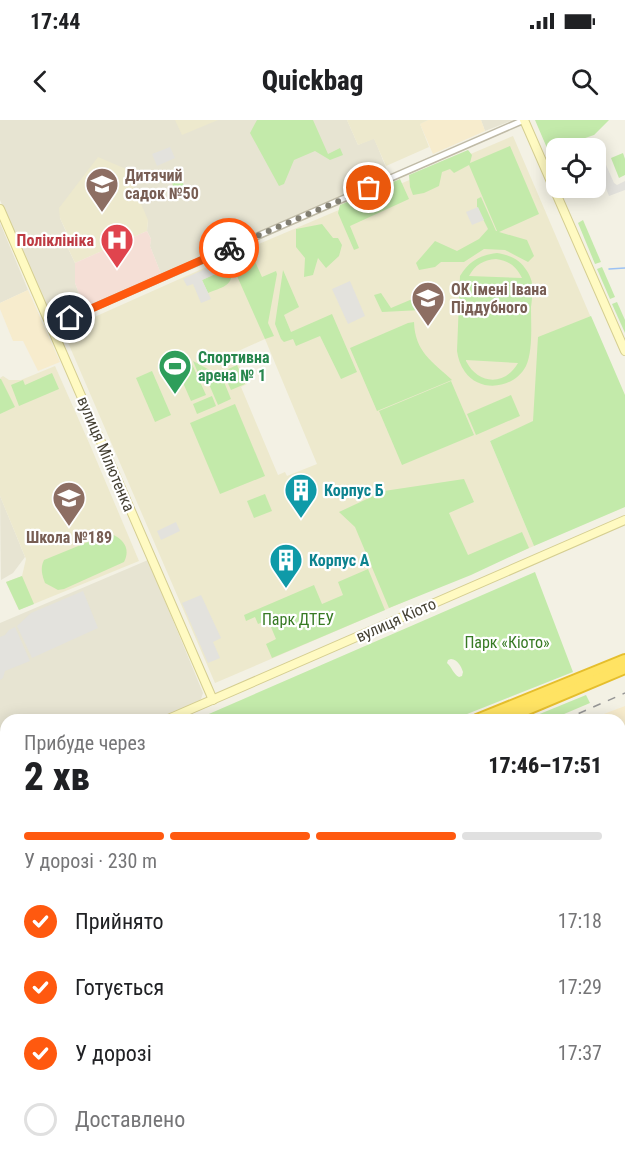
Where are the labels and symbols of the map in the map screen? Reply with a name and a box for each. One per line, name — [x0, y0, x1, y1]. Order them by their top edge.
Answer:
pin — [343, 162, 394, 213]
school or university icon: Дитячий садок №50 — [84, 166, 120, 213]
place label: Дитячий садок №50 — [125, 166, 199, 203]
courier — [199, 218, 259, 278]
hospital icon: Поліклініка — [99, 222, 135, 269]
place label: Поліклініка — [17, 231, 94, 250]
school or university icon: ОК імені Івана Піддубного — [410, 280, 446, 327]
place label: ОК імені Івана Піддубного — [451, 280, 547, 317]
pin — [44, 292, 95, 343]
sports icon: Спортивна арена № 1 — [157, 348, 193, 395]
place label: Спортивна арена № 1 — [198, 348, 270, 385]
street label: вулиця Мілютенка — [73, 394, 139, 514]
building icon: Корпус Б — [283, 472, 319, 519]
school or university icon: Школа №189 — [51, 480, 87, 527]
place label: Корпус Б — [324, 481, 384, 500]
place label: Школа №189 — [26, 528, 112, 547]
building icon: Корпус А — [268, 542, 304, 589]
place label: Корпус А — [309, 551, 370, 570]
street label: вулиця Кіото — [353, 594, 439, 646]
park label: Парк ДТЕУ — [262, 610, 334, 629]
park label: Парк «Кіото» — [464, 633, 550, 652]

